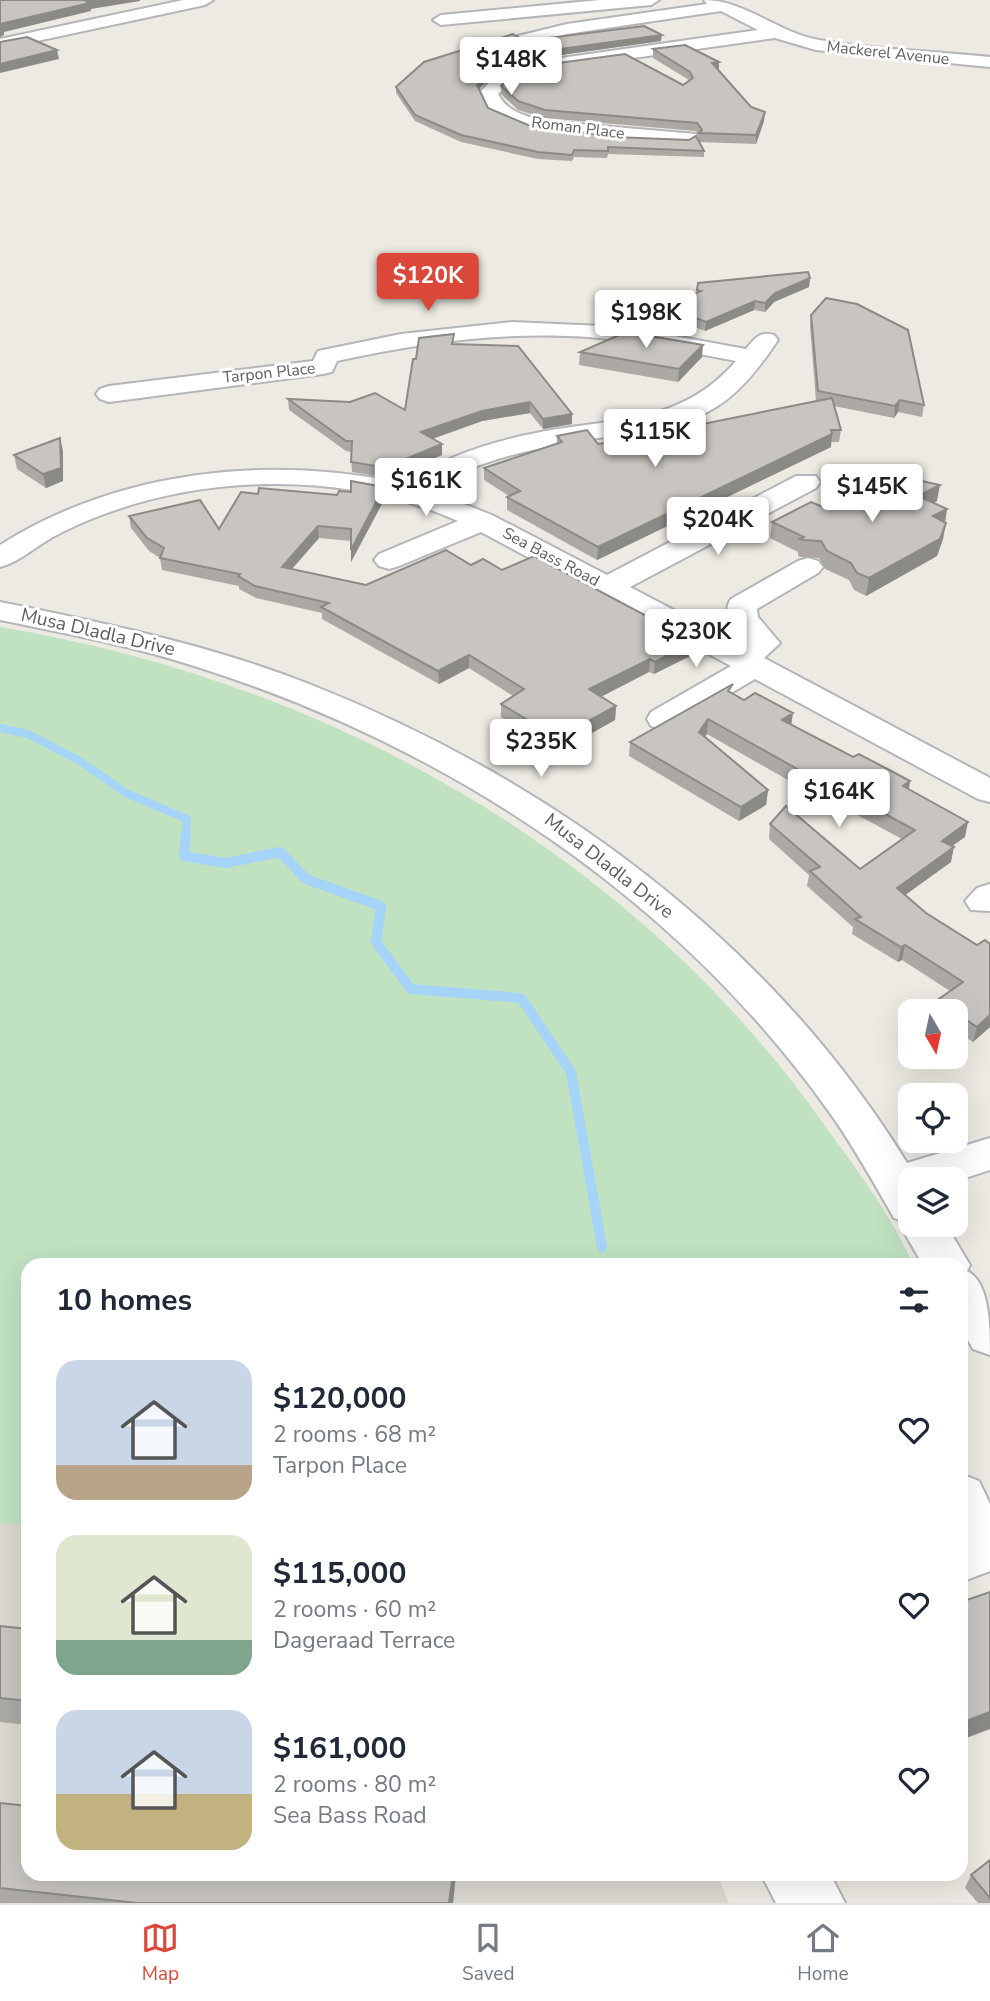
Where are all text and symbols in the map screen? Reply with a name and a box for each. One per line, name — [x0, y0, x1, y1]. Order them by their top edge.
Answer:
street label: Mackerel Avenue — [826, 36, 950, 70]
pin: $148K — [462, 38, 560, 97]
text: $148K — [476, 44, 546, 75]
street label: Roman Place — [530, 111, 626, 145]
pin: $120K — [379, 254, 477, 313]
text: $120K — [393, 260, 463, 291]
pin: $198K — [597, 290, 695, 350]
text: $198K — [611, 297, 681, 328]
street label: Tarpon Place — [222, 357, 316, 389]
pin: $115K — [606, 410, 704, 469]
text: $115K — [620, 416, 690, 447]
pin: $161K — [377, 458, 475, 518]
pin: $145K — [823, 464, 921, 524]
text: $161K — [391, 465, 461, 496]
text: $145K — [837, 471, 907, 502]
pin: $204K — [669, 498, 767, 557]
text: $204K — [683, 504, 753, 535]
street label: Sea Bass Road — [499, 522, 603, 592]
street label: Musa Dladla Drive — [18, 602, 178, 662]
pin: $230K — [647, 610, 745, 669]
text: $230K — [661, 616, 731, 647]
pin: $235K — [492, 720, 590, 779]
text: $235K — [506, 726, 576, 757]
pin: $164K — [790, 770, 888, 829]
text: $164K — [804, 776, 874, 807]
street label: Musa Dladla Drive — [539, 807, 679, 925]
north arrow — [898, 999, 968, 1069]
map controls — [898, 999, 968, 1237]
button: locate — [898, 1083, 968, 1153]
button: layers — [898, 1167, 968, 1237]
text: 10 homes — [56, 1280, 192, 1321]
icon: filters — [895, 1281, 933, 1319]
text: $120,000 — [273, 1378, 406, 1419]
icon: home — [112, 1388, 196, 1472]
icon: heart — [895, 1411, 933, 1449]
text: 2 rooms · 68 m² — [273, 1419, 436, 1450]
text: Tarpon Place — [273, 1450, 407, 1481]
text: $115,000 — [273, 1553, 406, 1594]
icon: home — [112, 1563, 196, 1647]
icon: heart — [895, 1586, 933, 1624]
text: 2 rooms · 60 m² — [273, 1594, 436, 1625]
text: Dageraad Terrace — [273, 1625, 455, 1656]
text: $161,000 — [273, 1728, 406, 1769]
icon: home — [112, 1738, 196, 1822]
icon: heart — [895, 1761, 933, 1799]
text: 2 rooms · 80 m² — [273, 1769, 436, 1800]
text: Sea Bass Road — [273, 1800, 427, 1831]
tab: Map — [141, 1919, 179, 1987]
tab: Saved — [462, 1919, 515, 1987]
tab: Home — [797, 1919, 849, 1987]

